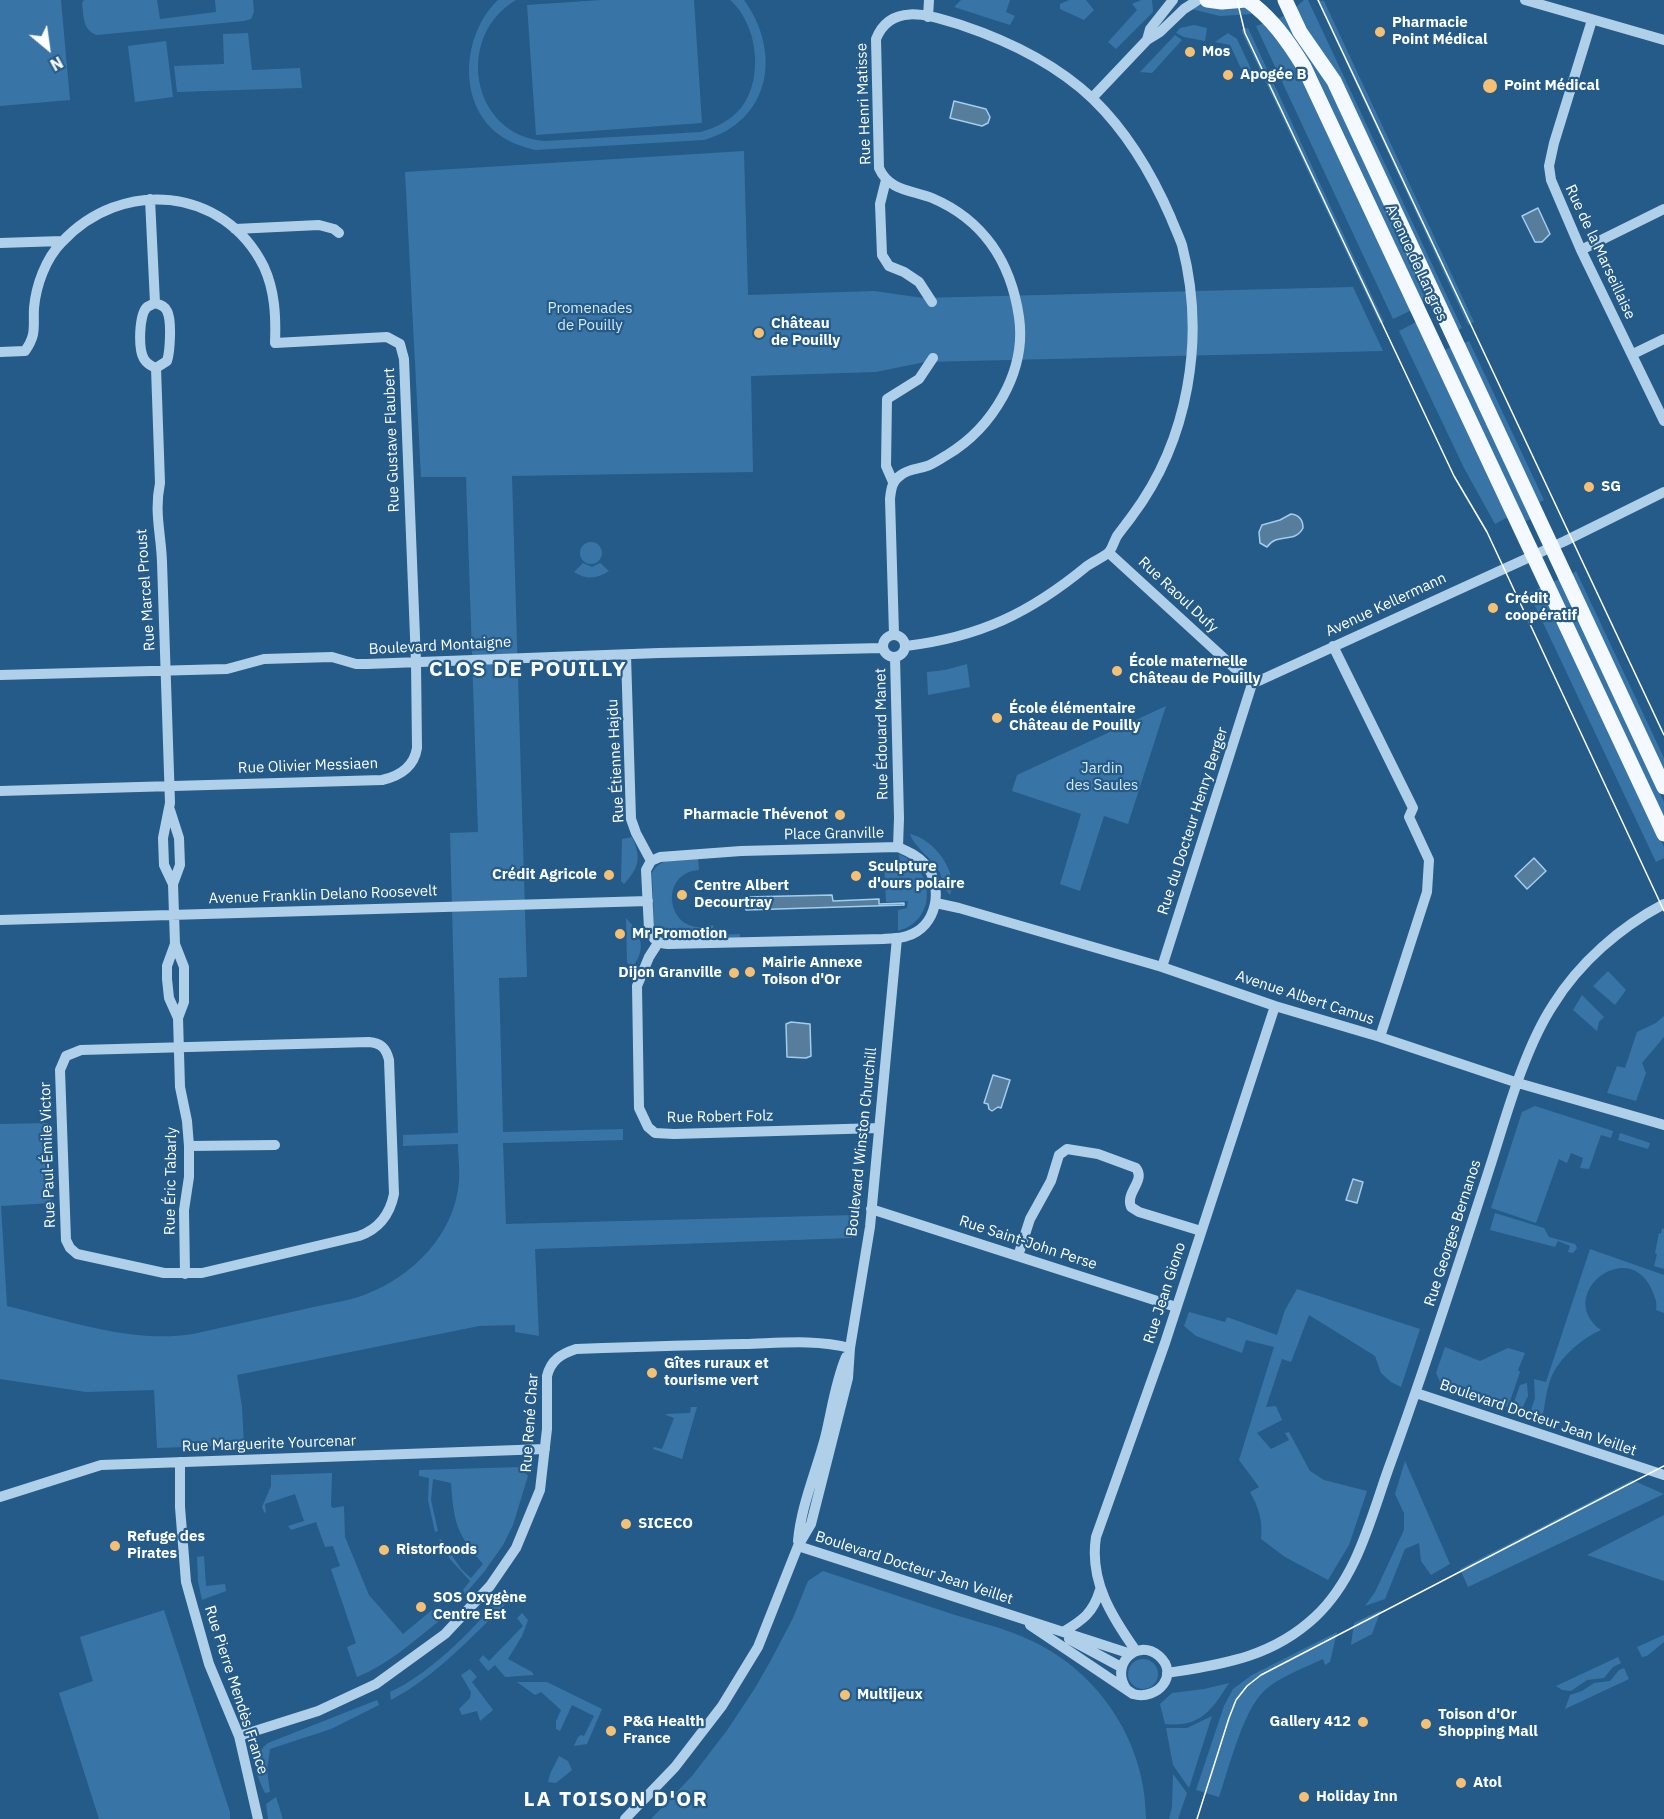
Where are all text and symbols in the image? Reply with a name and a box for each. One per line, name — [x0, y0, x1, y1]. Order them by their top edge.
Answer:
place label: Pharmacie Point Médical — [1392, 14, 1487, 49]
north arrow — [18, 18, 78, 78]
marker: Pharmacie Point Médical — [1373, 25, 1387, 39]
street label: Rue Henri Matisse — [853, 43, 875, 165]
place label: Mos — [1202, 43, 1230, 61]
marker: Mos — [1183, 45, 1197, 59]
text: N — [47, 52, 67, 75]
place label: Apogée B — [1240, 66, 1306, 84]
marker: Apogée B — [1221, 68, 1235, 82]
marker: Point Médical — [1481, 77, 1499, 95]
place label: Point Médical — [1504, 77, 1599, 95]
street label: Rue de la Marseillaise — [1561, 182, 1639, 322]
street label: Avenue de Langres — [1381, 202, 1451, 324]
park label: Promenades de Pouilly — [548, 300, 632, 335]
place label: Château de Pouilly — [771, 315, 840, 350]
marker: Château de Pouilly — [752, 326, 766, 340]
street label: Rue Gustave Flaubert — [380, 367, 404, 513]
place label: SG — [1601, 478, 1621, 496]
marker: SG — [1582, 480, 1596, 494]
street label: Rue Marcel Proust — [133, 528, 159, 652]
street label: Rue Raoul Dufy — [1134, 553, 1222, 637]
street label: Avenue Kellermann — [1323, 569, 1449, 641]
place label: Crédit coopératif — [1505, 590, 1577, 625]
marker: Crédit coopératif — [1486, 601, 1500, 615]
street label: Boulevard Montaigne — [368, 633, 512, 659]
place label: École maternelle Château de Pouilly — [1129, 653, 1260, 688]
district label: CLOS DE POUILLY — [429, 657, 627, 683]
marker: École maternelle Château de Pouilly — [1110, 664, 1124, 678]
street label: Rue Édouard Manet — [872, 668, 892, 800]
street label: Rue Étienne Hajdu — [604, 698, 628, 824]
place label: École élémentaire Château de Pouilly — [1009, 700, 1140, 735]
marker: École élémentaire Château de Pouilly — [990, 711, 1004, 725]
street label: Rue du Docteur Henry Berger — [1154, 725, 1232, 917]
street label: Rue Olivier Messiaen — [238, 755, 378, 777]
park label: Jardin des Saules — [1066, 760, 1138, 795]
place label: Pharmacie Thévenot — [683, 806, 828, 824]
marker: Pharmacie Thévenot — [833, 808, 847, 822]
street label: Place Granville — [784, 824, 884, 844]
place label: Sculpture d'ours polaire — [868, 858, 965, 893]
place label: Crédit Agricole — [492, 866, 597, 884]
marker: Crédit Agricole — [602, 868, 616, 882]
marker: Sculpture d'ours polaire — [849, 869, 863, 883]
place label: Centre Albert Decourtray — [694, 877, 789, 912]
street label: Avenue Franklin Delano Roosevelt — [208, 882, 438, 908]
marker: Centre Albert Decourtray — [675, 888, 689, 902]
place label: Mr Promotion — [632, 925, 727, 943]
marker: Mr Promotion — [613, 927, 627, 941]
place label: Mairie Annexe Toison d'Or — [762, 954, 862, 989]
place label: Dijon Granville — [618, 964, 722, 982]
marker: Mairie Annexe Toison d'Or — [743, 965, 757, 979]
marker: Dijon Granville — [727, 966, 741, 980]
street label: Avenue Albert Camus — [1233, 967, 1377, 1029]
street label: Boulevard Winston Churchill — [843, 1047, 881, 1237]
street label: Rue Paul-Émile Victor — [36, 1082, 60, 1228]
street label: Rue Robert Folz — [667, 1107, 773, 1127]
street label: Rue Éric Tabarly — [161, 1127, 181, 1235]
street label: Rue Georges Bernanos — [1421, 1157, 1485, 1309]
street label: Rue Saint-John Perse — [957, 1212, 1099, 1274]
street label: Rue Jean Giono — [1140, 1240, 1190, 1346]
place label: Gîtes ruraux et tourisme vert — [664, 1355, 769, 1390]
marker: Gîtes ruraux et tourisme vert — [645, 1366, 659, 1380]
street label: Rue René Char — [518, 1373, 542, 1473]
street label: Boulevard Docteur Jean Veillet — [1437, 1376, 1639, 1460]
street label: Rue Marguerite Yourcenar — [182, 1432, 356, 1456]
place label: SICECO — [638, 1515, 693, 1533]
marker: SICECO — [619, 1517, 633, 1531]
street label: Boulevard Docteur Jean Veillet — [813, 1527, 1015, 1609]
place label: Refuge des Pirates — [127, 1528, 205, 1563]
marker: Refuge des Pirates — [108, 1539, 122, 1553]
place label: Ristorfoods — [396, 1541, 477, 1559]
marker: Ristorfoods — [377, 1543, 391, 1557]
place label: SOS Oxygène Centre Est — [433, 1589, 527, 1624]
marker: SOS Oxygène Centre Est — [414, 1600, 428, 1614]
street label: Rue Pierre Mendès France — [200, 1603, 272, 1777]
place label: Multijeux — [857, 1686, 923, 1704]
marker: Multijeux — [838, 1688, 852, 1702]
place label: Toison d'Or Shopping Mall — [1438, 1706, 1538, 1741]
place label: P&G Health France — [623, 1713, 705, 1748]
place label: Gallery 412 — [1270, 1713, 1351, 1731]
marker: Gallery 412 — [1356, 1715, 1370, 1729]
marker: Toison d'Or Shopping Mall — [1419, 1717, 1433, 1731]
marker: P&G Health France — [604, 1724, 618, 1738]
place label: Atol — [1473, 1774, 1502, 1792]
marker: Atol — [1454, 1776, 1468, 1790]
district label: LA TOISON D'OR — [524, 1787, 708, 1813]
place label: Holiday Inn — [1316, 1788, 1398, 1806]
marker: Holiday Inn — [1297, 1790, 1311, 1804]

